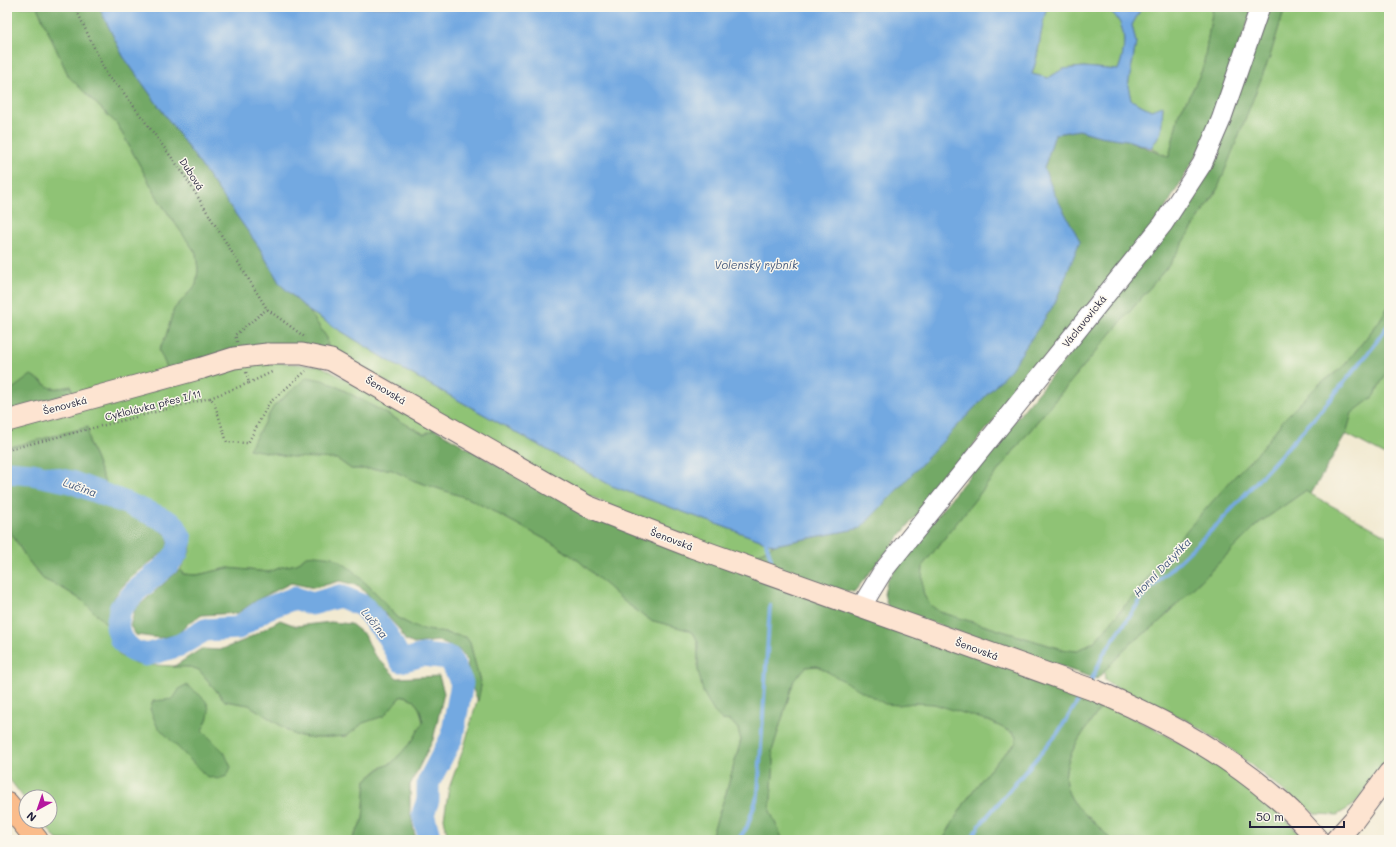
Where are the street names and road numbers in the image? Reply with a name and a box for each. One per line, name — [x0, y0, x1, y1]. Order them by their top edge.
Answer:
street label: Dubová — [176, 155, 208, 193]
street label: Václavovická — [1059, 292, 1109, 350]
street label: Šenovská — [363, 372, 409, 408]
street label: Cyklolávka přes I/11 — [103, 386, 203, 424]
street label: Šenovská — [41, 392, 89, 418]
street label: Šenovská — [648, 524, 696, 554]
street label: Šenovská — [953, 635, 1001, 663]

